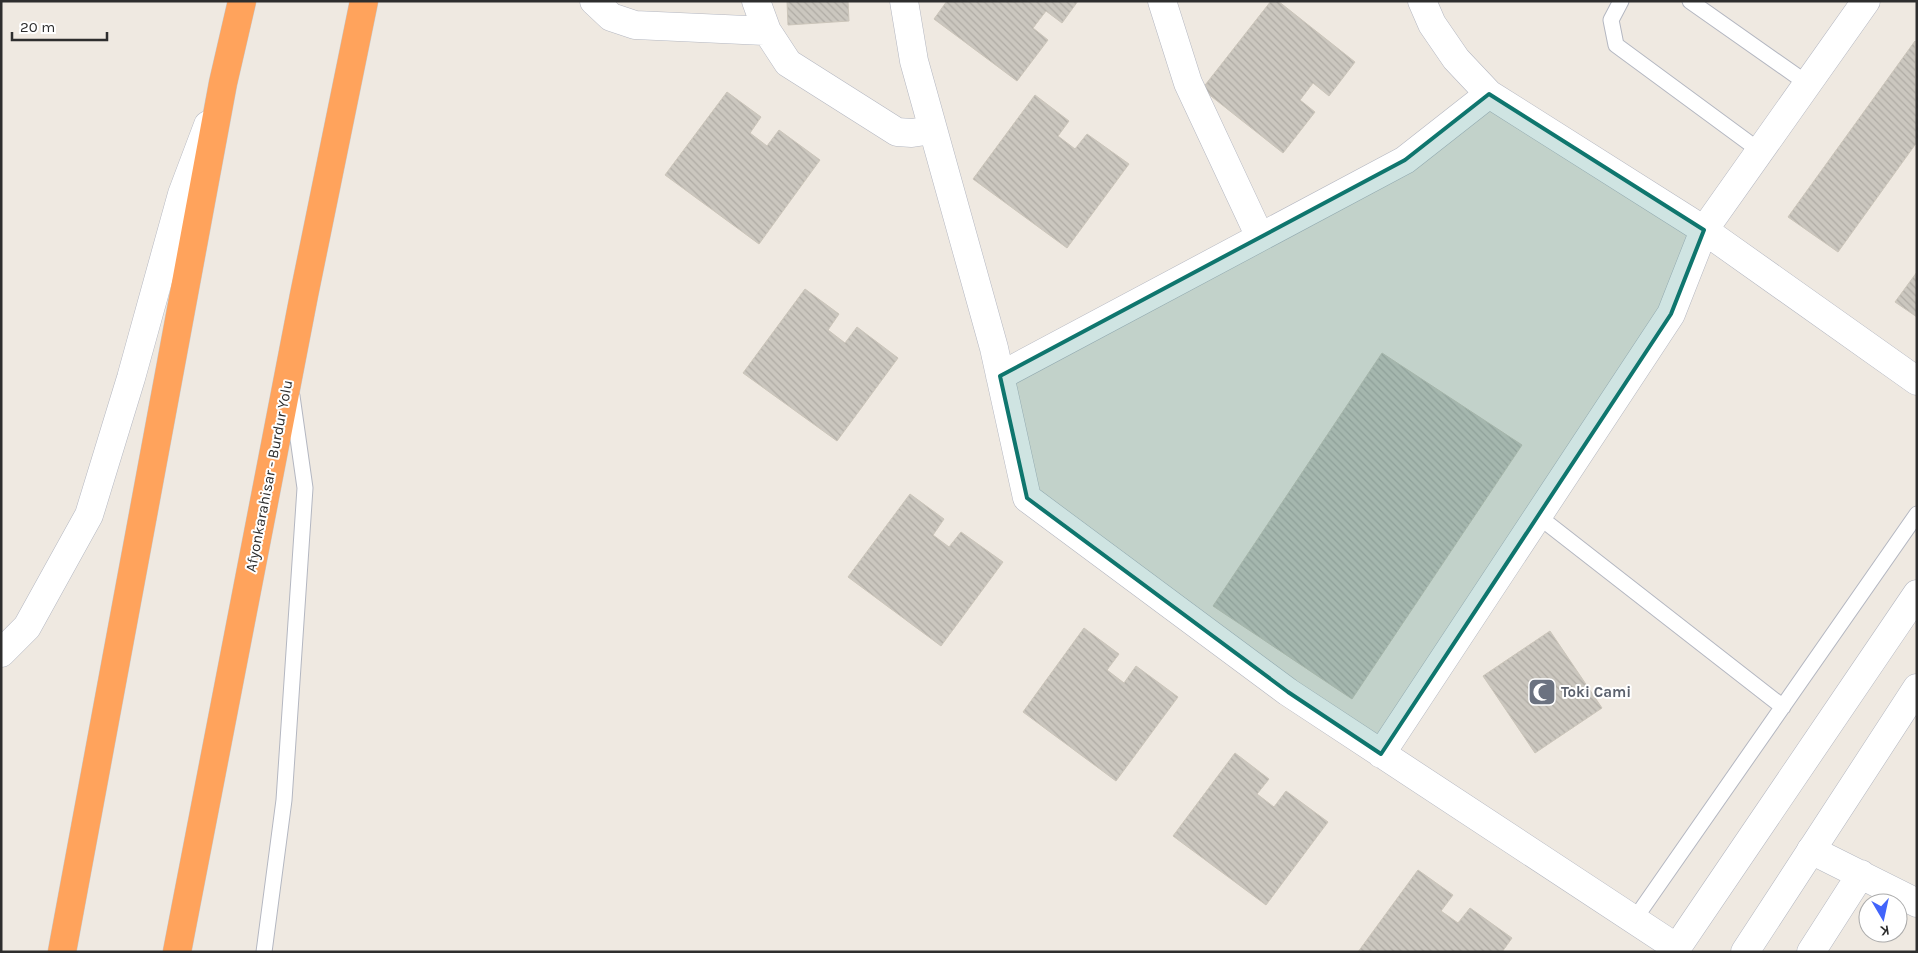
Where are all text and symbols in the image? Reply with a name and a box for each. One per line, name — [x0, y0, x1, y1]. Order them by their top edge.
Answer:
scale bar — [12, 10, 108, 42]
text: 20 m — [20, 18, 55, 36]
street label: Afyonkarahisar - Burdur Yolu — [242, 378, 296, 574]
mosque icon: Toki Cami — [1527, 677, 1557, 707]
place label: Toki Cami — [1561, 683, 1631, 701]
north arrow — [1858, 893, 1908, 943]
text: K — [1878, 921, 1891, 940]

